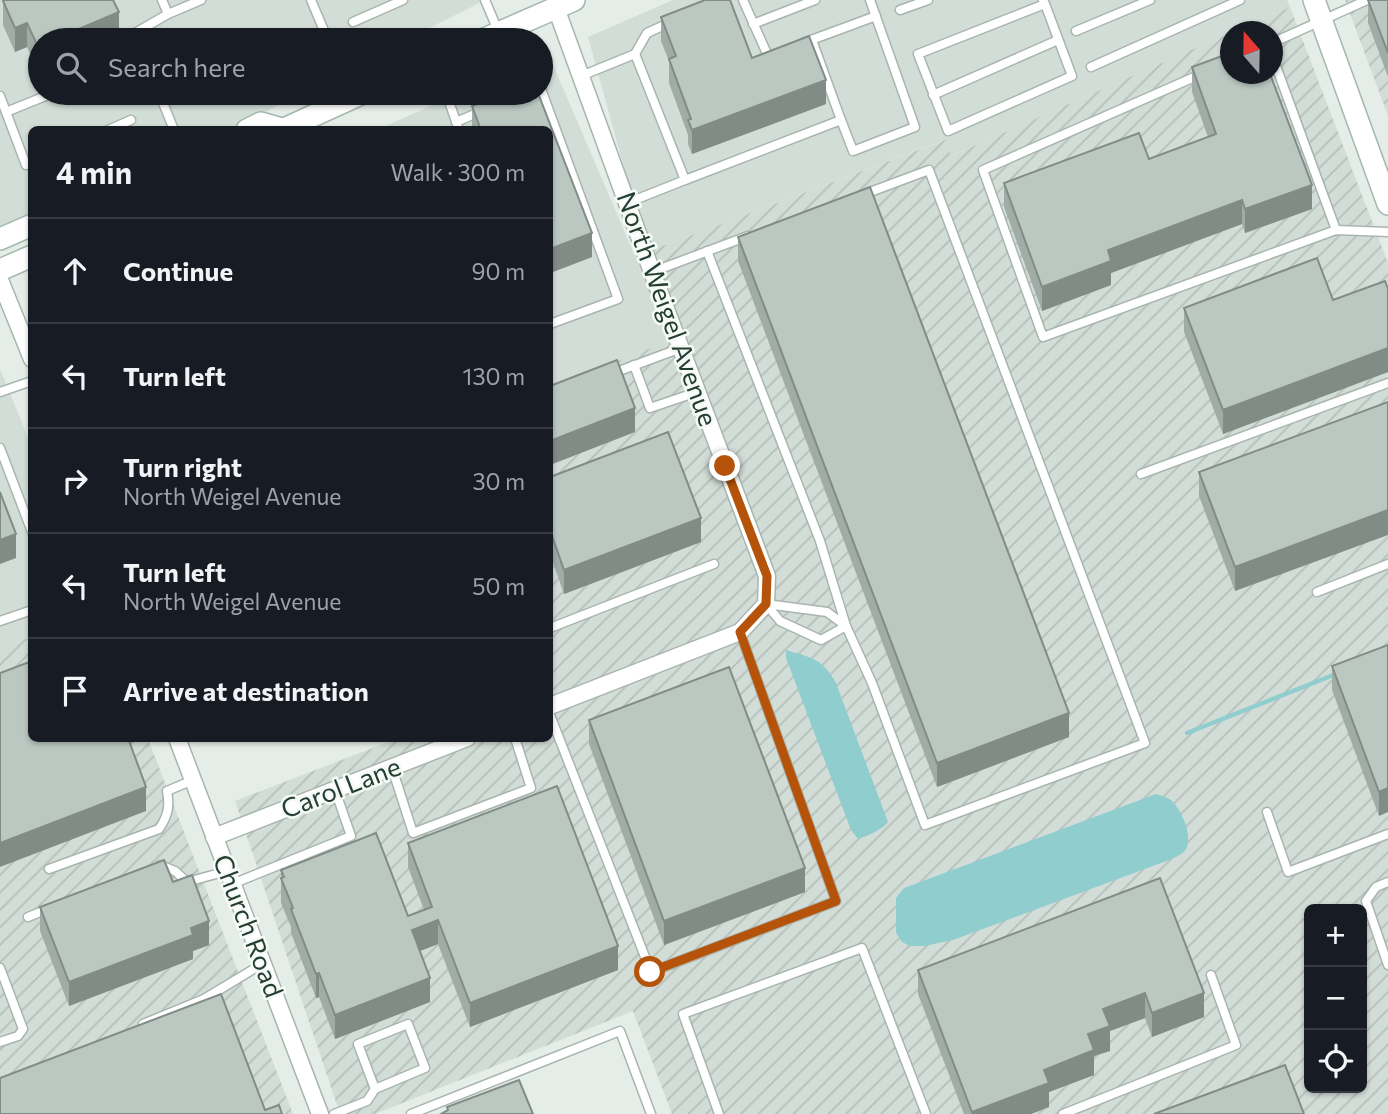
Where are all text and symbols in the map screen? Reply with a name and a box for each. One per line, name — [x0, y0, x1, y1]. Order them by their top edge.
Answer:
north arrow — [1220, 21, 1283, 84]
search box — [28, 28, 553, 105]
icon: search — [52, 48, 90, 86]
text: Search here — [108, 51, 246, 82]
text: 4 min — [56, 153, 132, 190]
text: Walk · 300 m — [391, 158, 525, 186]
street label: North Weigel Avenue — [612, 187, 725, 430]
icon: ahead — [56, 252, 94, 290]
text: Continue — [123, 255, 233, 286]
text: 90 m — [472, 257, 525, 285]
icon: left — [56, 357, 94, 395]
text: Turn left — [123, 360, 226, 391]
text: 130 m — [463, 362, 525, 390]
route end — [709, 450, 740, 481]
text: Turn right — [123, 451, 242, 482]
icon: right — [56, 462, 94, 500]
text: 30 m — [472, 467, 525, 495]
text: North Weigel Avenue — [123, 482, 341, 510]
text: Turn left — [123, 556, 226, 587]
icon: left — [56, 567, 94, 605]
text: 50 m — [472, 572, 525, 600]
text: North Weigel Avenue — [123, 587, 341, 615]
icon: arrive — [56, 672, 94, 710]
text: Arrive at destination — [123, 675, 369, 706]
street label: Carol Lane — [276, 750, 405, 824]
street label: Church Road — [208, 850, 291, 1001]
map controls — [1304, 904, 1367, 1093]
button: + — [1304, 904, 1367, 967]
route start — [634, 956, 665, 987]
button: − — [1304, 967, 1367, 1030]
button: locate — [1304, 1030, 1367, 1093]

